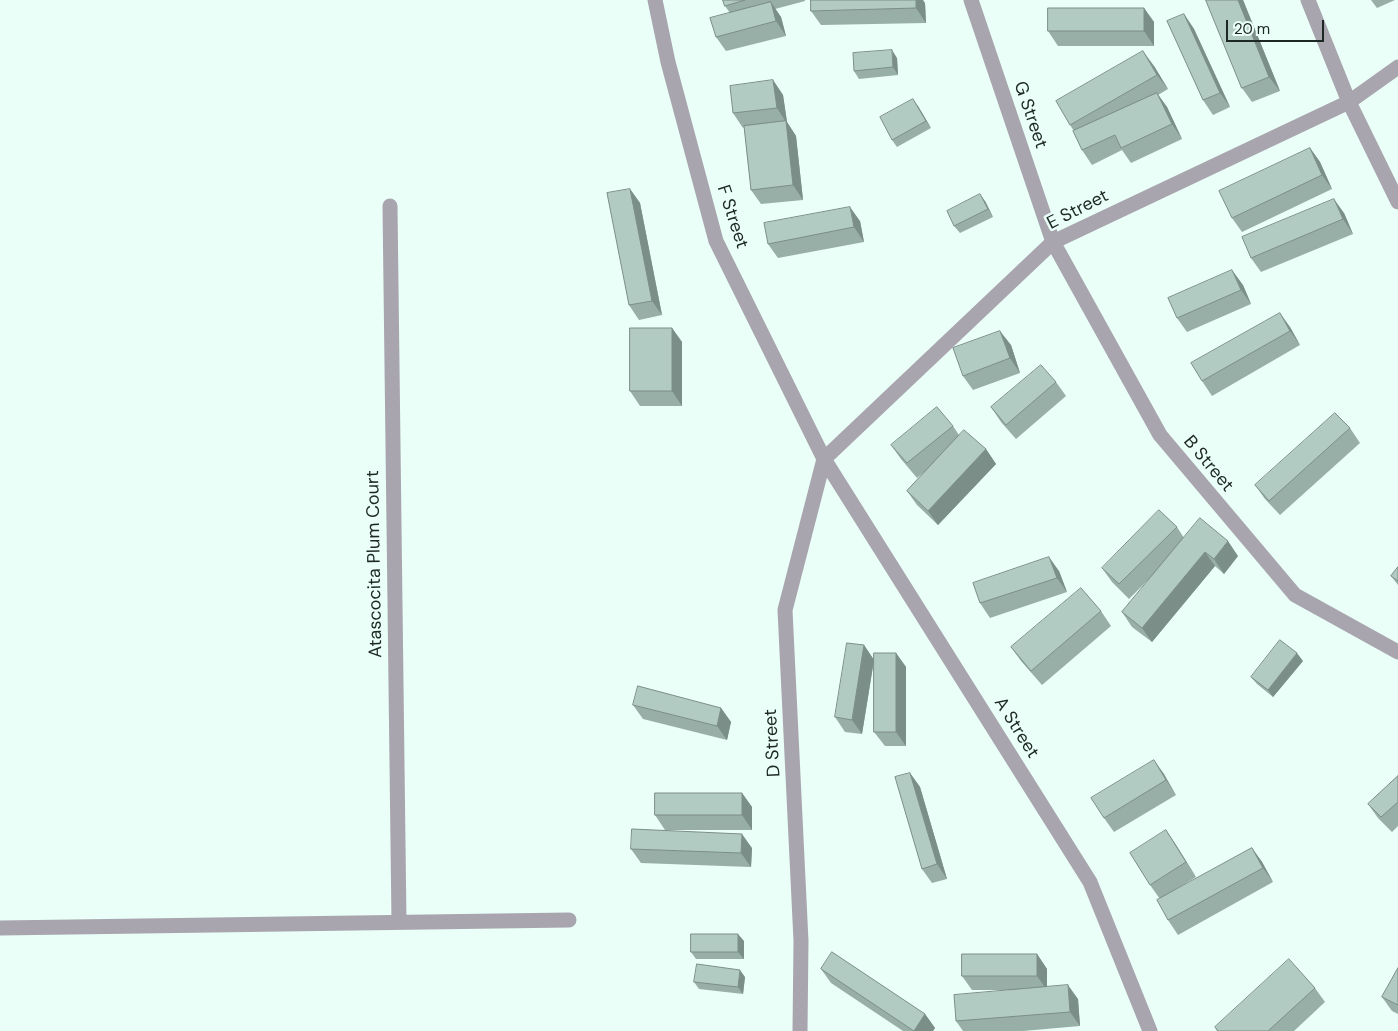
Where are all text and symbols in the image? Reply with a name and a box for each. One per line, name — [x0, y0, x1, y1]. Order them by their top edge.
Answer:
scale bar — [1228, 10, 1326, 42]
text: 20 m — [1234, 19, 1270, 39]
street label: G Street — [1008, 79, 1052, 151]
street label: F Street — [712, 183, 752, 251]
street label: E Street — [1044, 185, 1112, 235]
street label: B Street — [1178, 432, 1238, 496]
street label: Atascocita Plum Court — [363, 470, 387, 658]
street label: A Street — [989, 694, 1043, 762]
street label: D Street — [760, 708, 786, 778]

